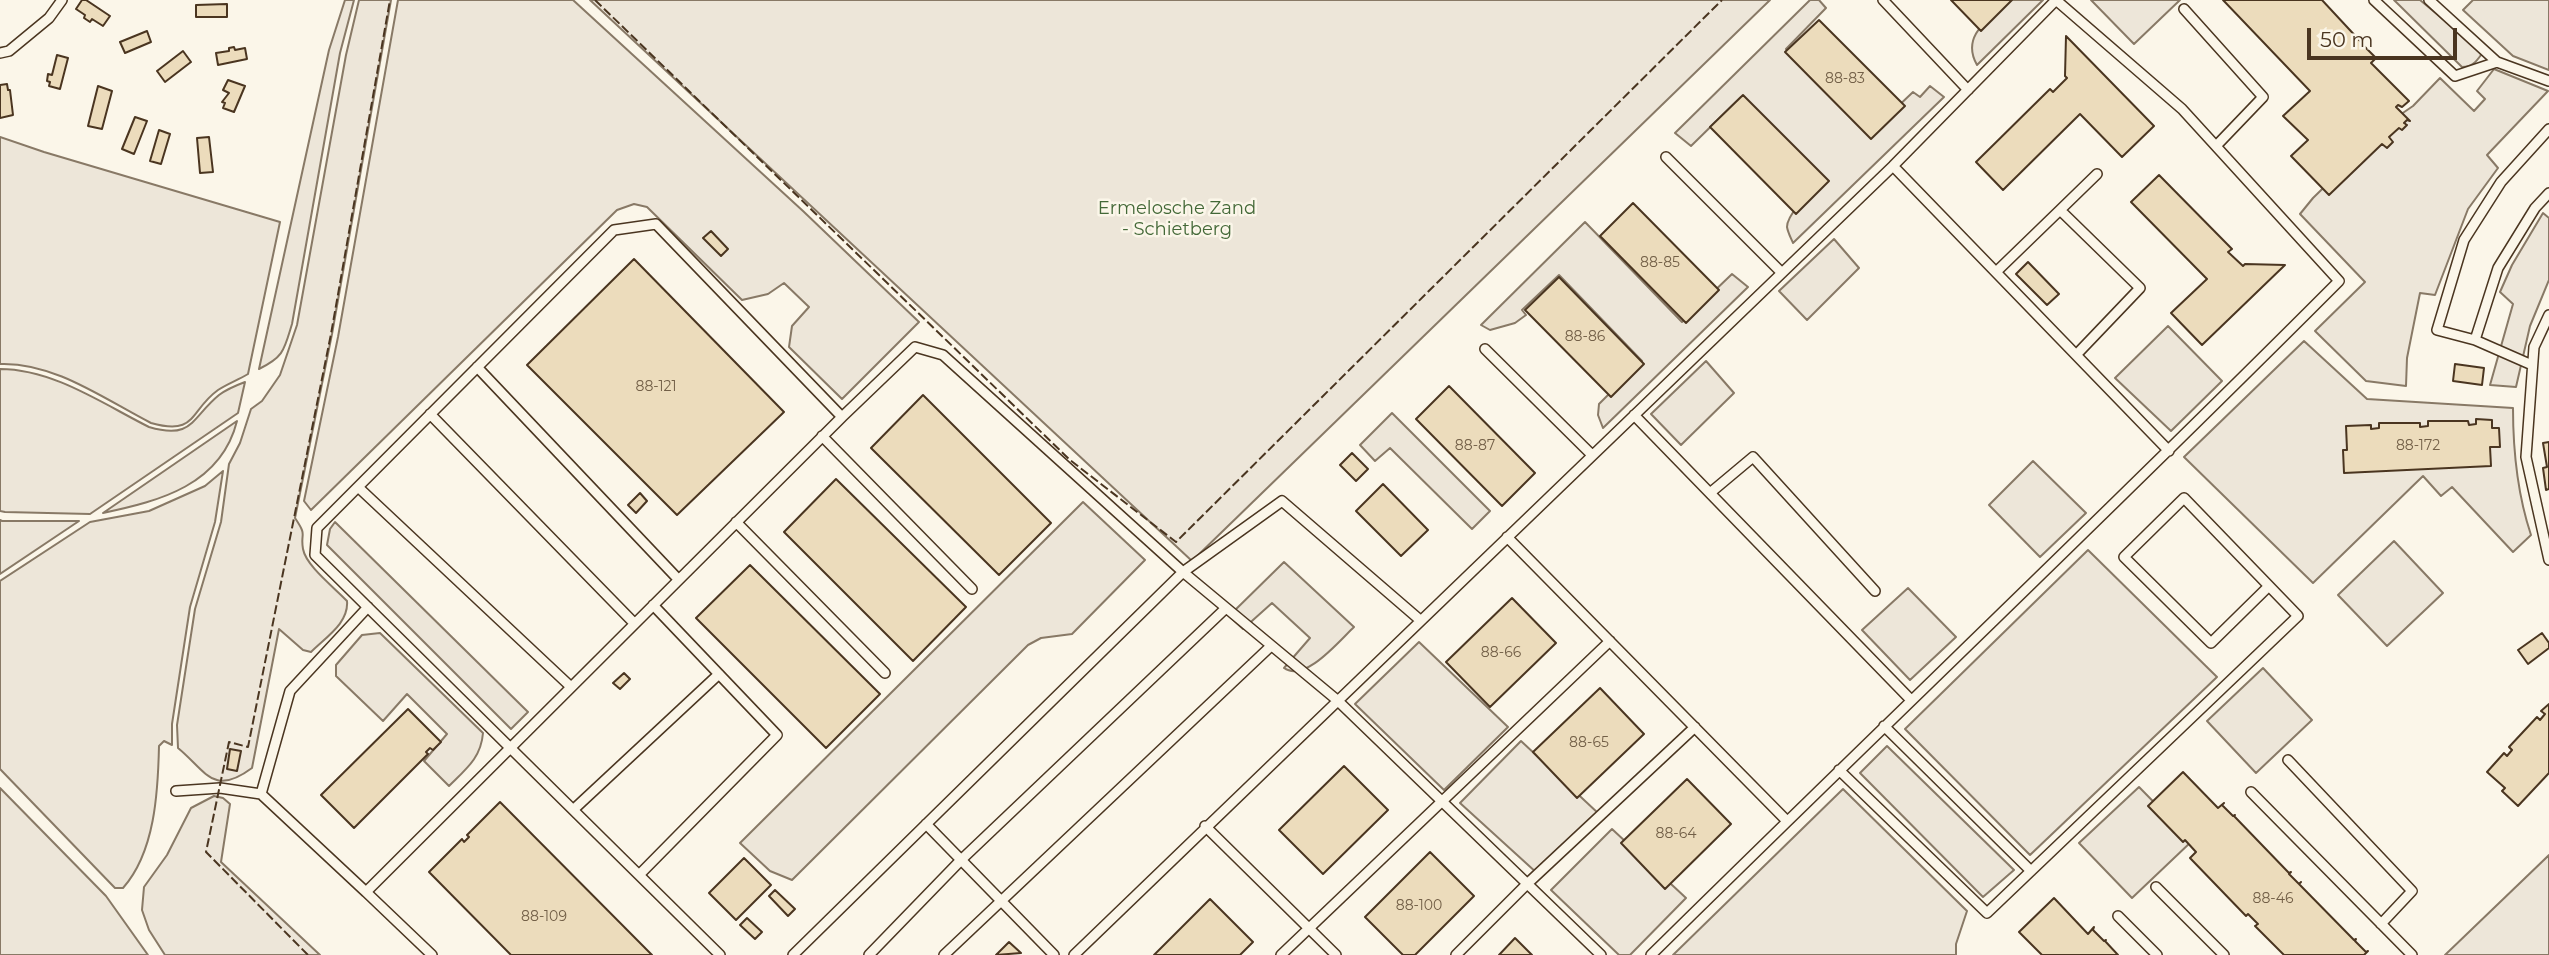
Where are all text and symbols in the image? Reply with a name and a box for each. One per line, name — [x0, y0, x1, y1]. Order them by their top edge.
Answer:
scale bar — [2311, 14, 2462, 58]
text: 50 m — [2320, 27, 2374, 52]
house number: 88-83 — [1825, 71, 1865, 87]
park label: Ermelosche Zand - Schietberg — [1098, 198, 1256, 241]
house number: 88-85 — [1640, 255, 1680, 271]
house number: 88-86 — [1565, 329, 1605, 345]
house number: 88-121 — [635, 379, 677, 395]
house number: 88-87 — [1455, 438, 1495, 454]
house number: 88-172 — [2396, 438, 2440, 454]
house number: 88-66 — [1481, 645, 1521, 661]
house number: 88-65 — [1569, 735, 1609, 751]
house number: 88-64 — [1655, 826, 1697, 842]
house number: 88-46 — [2252, 891, 2294, 907]
house number: 88-100 — [1396, 898, 1442, 914]
house number: 88-109 — [521, 909, 567, 925]

